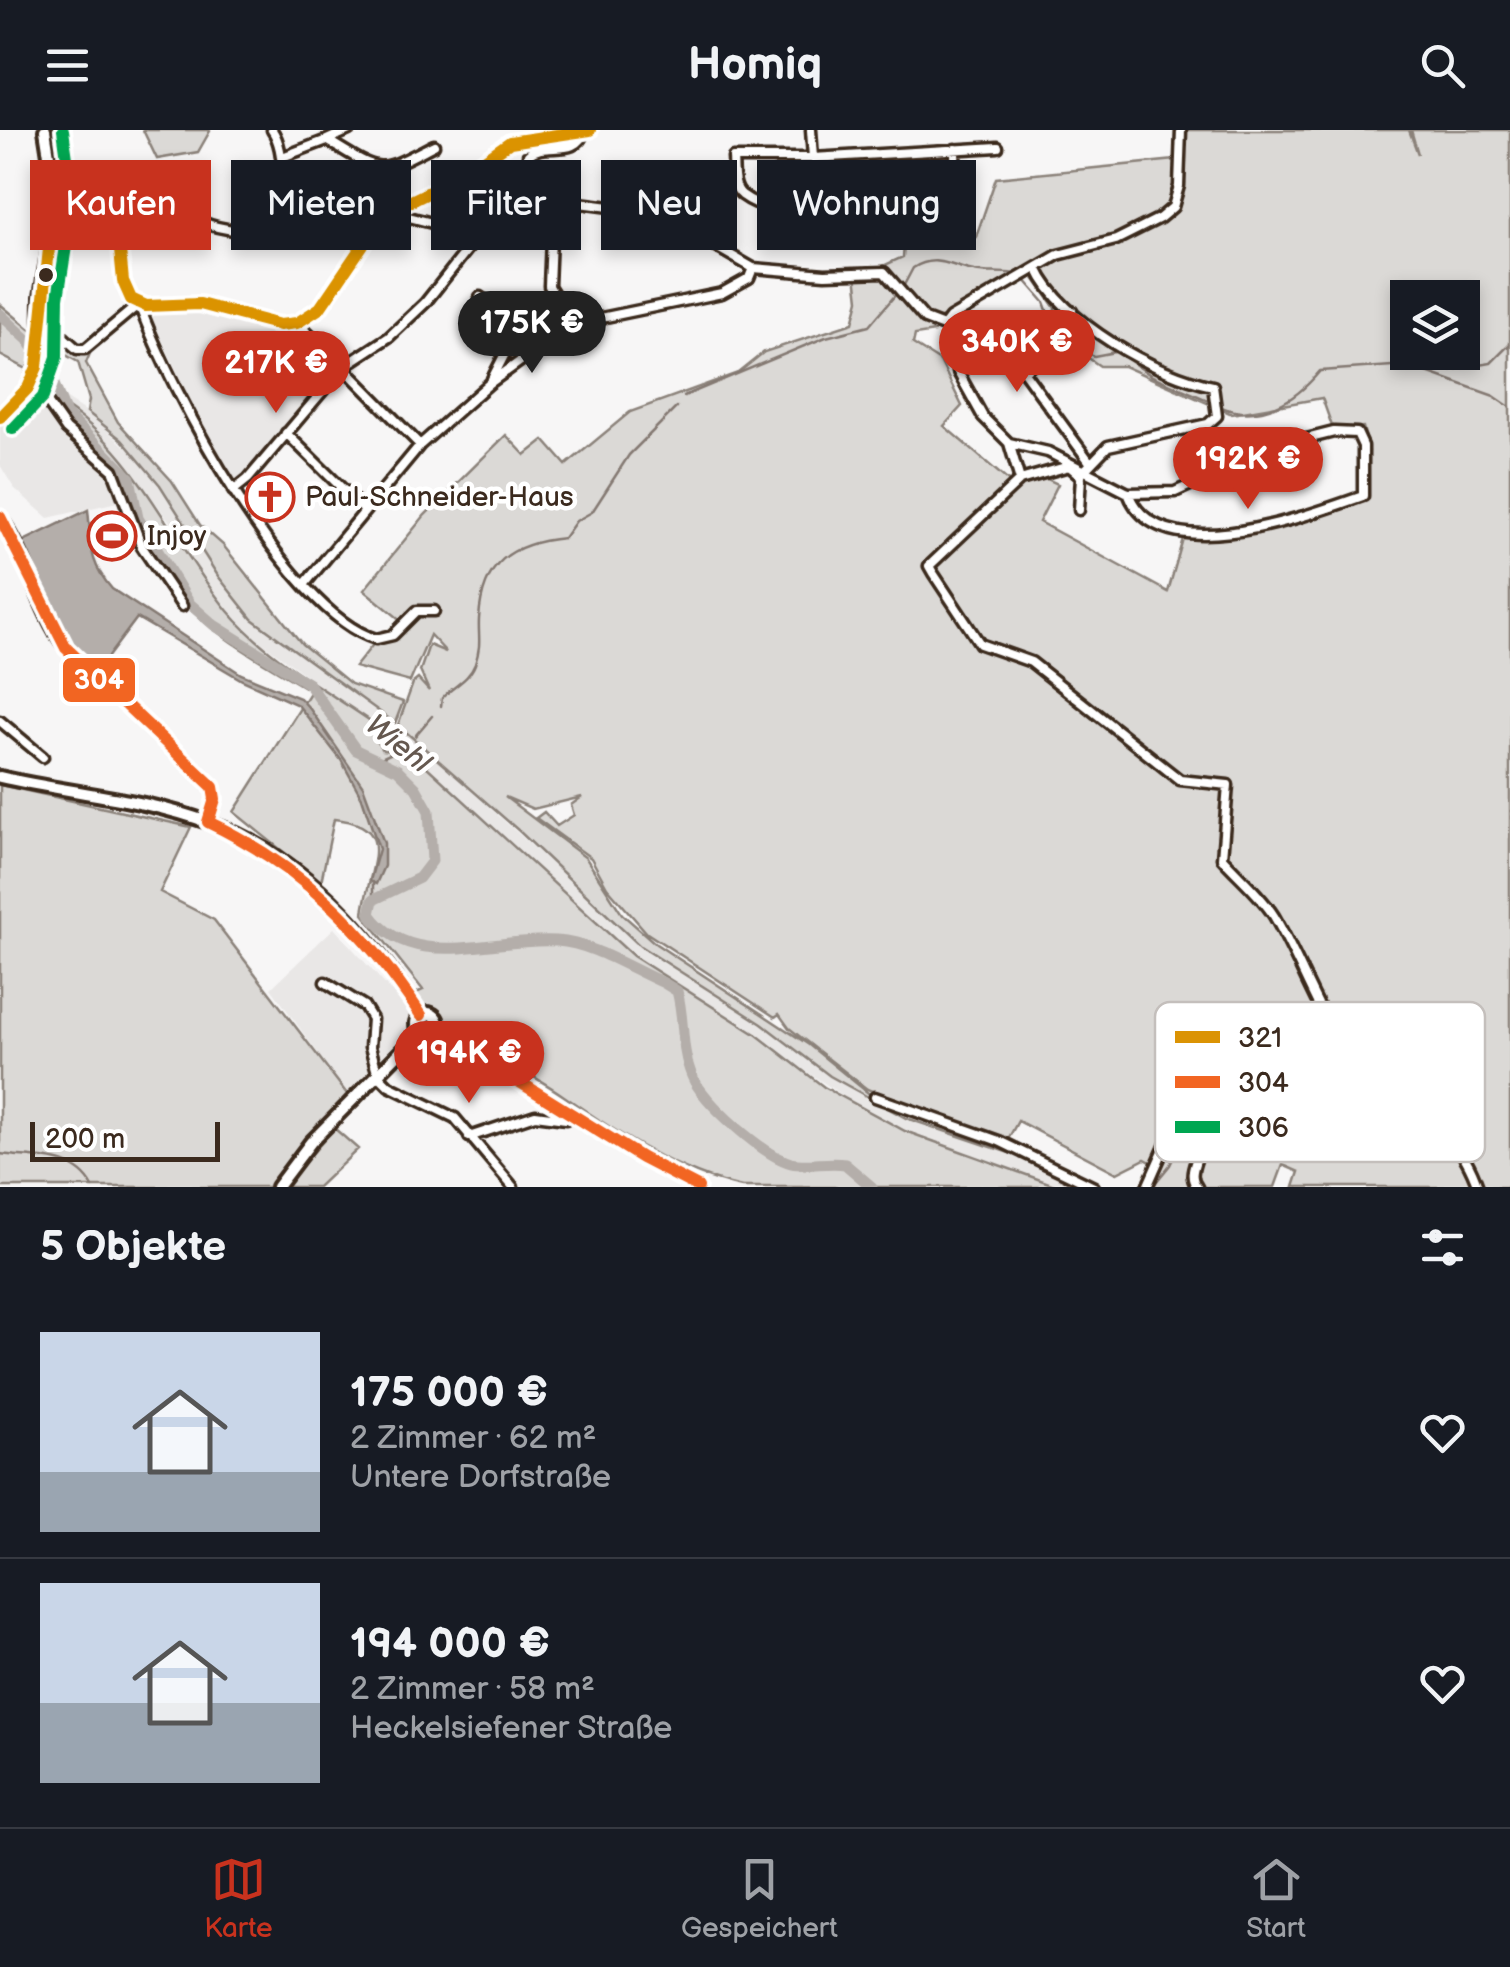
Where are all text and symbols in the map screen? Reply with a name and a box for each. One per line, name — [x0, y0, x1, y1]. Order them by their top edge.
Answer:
icon: menu — [40, 38, 95, 93]
text: Homiq — [688, 38, 822, 93]
icon: search — [1415, 38, 1470, 93]
chip: Kaufen — [30, 160, 211, 250]
chip: Mieten — [231, 160, 411, 250]
chip: Filter — [431, 160, 581, 250]
chip: Neu — [601, 160, 737, 250]
chip: Wohnung — [757, 160, 976, 250]
unlabelled marker — [36, 265, 56, 285]
map controls — [1390, 280, 1480, 370]
button: layers — [1390, 280, 1480, 370]
pin: 175K € — [451, 291, 613, 376]
text: 175K € — [480, 304, 584, 343]
pin: 340K € — [936, 310, 1098, 395]
text: 340K € — [961, 323, 1073, 362]
pin: 217K € — [195, 331, 357, 416]
text: 217K € — [224, 344, 328, 383]
pin: 192K € — [1167, 427, 1329, 512]
text: 192K € — [1195, 440, 1301, 479]
church icon: Paul-Schneider-Haus — [244, 471, 296, 523]
place label: Paul-Schneider-Haus — [305, 481, 574, 514]
sports icon: Injoy — [86, 510, 138, 562]
place label: Injoy — [147, 520, 207, 553]
line badge: 304 — [61, 656, 137, 704]
text: 304 — [74, 664, 125, 697]
water label: Wiehl — [358, 707, 439, 782]
legend — [1155, 1002, 1485, 1162]
pin: 194K € — [388, 1021, 550, 1106]
text: 321 — [1238, 1022, 1282, 1055]
text: 194K € — [416, 1034, 522, 1073]
text: 304 — [1238, 1067, 1289, 1100]
text: 306 — [1238, 1112, 1289, 1145]
scale bar — [30, 1117, 220, 1162]
text: 200 m — [45, 1123, 125, 1156]
icon: filters — [1415, 1220, 1470, 1275]
text: 5 Objekte — [40, 1222, 226, 1273]
text: 175 000 € — [350, 1368, 548, 1419]
icon: home — [120, 1372, 240, 1492]
icon: heart — [1415, 1405, 1470, 1460]
text: 2 Zimmer · 62 m² — [350, 1419, 596, 1458]
text: Untere Dorfstraße — [350, 1458, 611, 1497]
text: 194 000 € — [350, 1619, 550, 1670]
icon: home — [120, 1623, 240, 1743]
icon: heart — [1415, 1656, 1470, 1711]
text: 2 Zimmer · 58 m² — [350, 1670, 595, 1709]
text: Heckelsiefener Straße — [350, 1709, 672, 1748]
tab: Karte — [204, 1852, 273, 1945]
tab: Gespeichert — [681, 1852, 838, 1945]
tab: Start — [1246, 1852, 1306, 1945]

